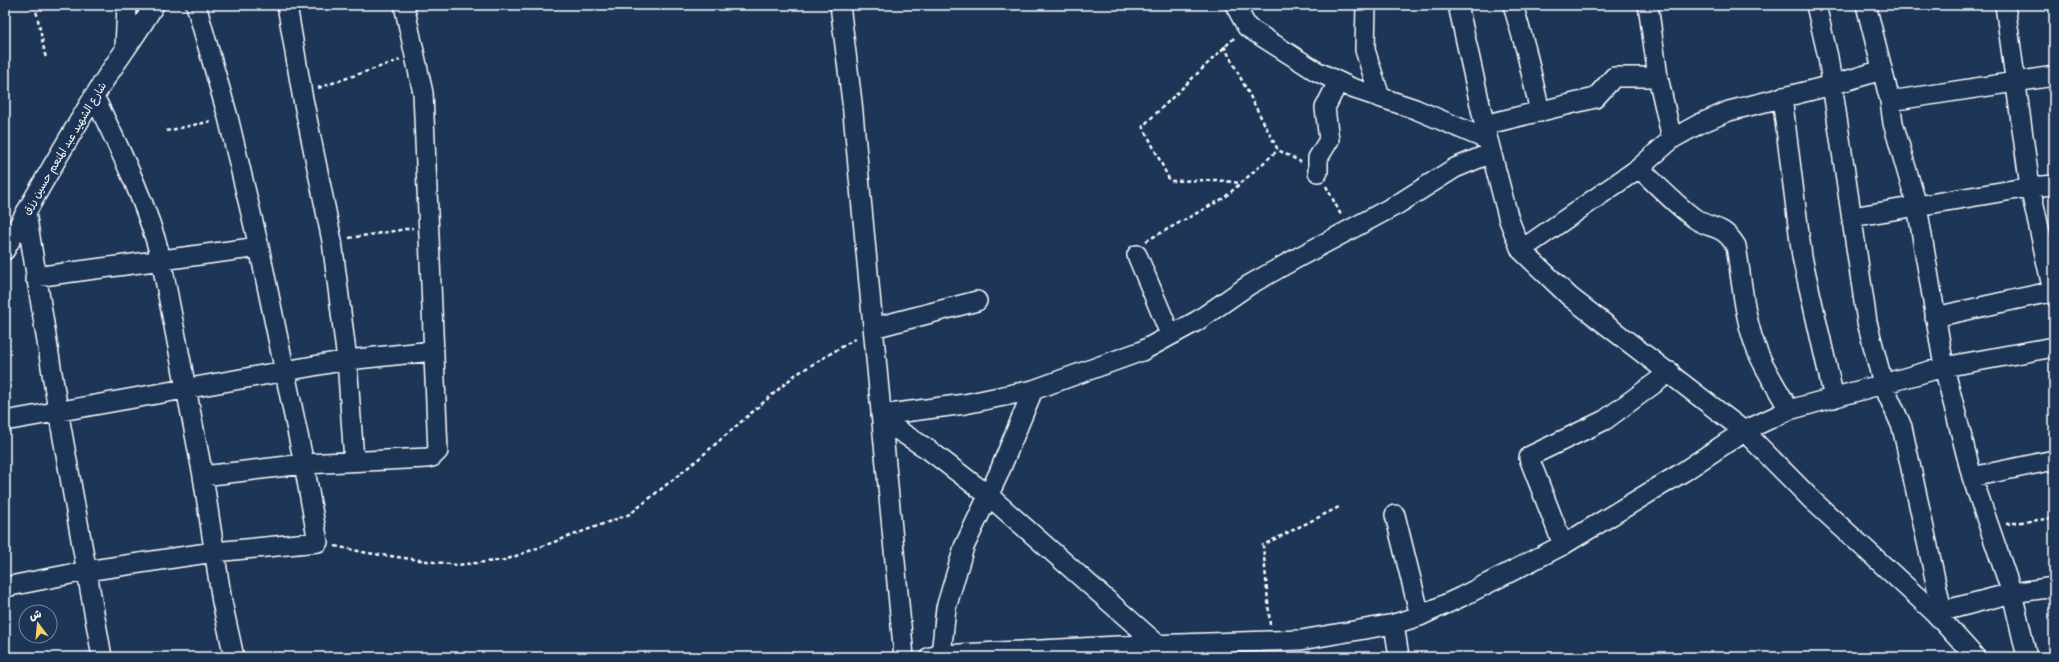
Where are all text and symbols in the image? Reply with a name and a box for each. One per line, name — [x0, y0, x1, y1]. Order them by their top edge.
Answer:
street label: شارع الشهيد عبد المنعم حسين رزق — [19, 79, 111, 218]
north arrow — [18, 604, 58, 644]
text: ش — [27, 606, 43, 623]

